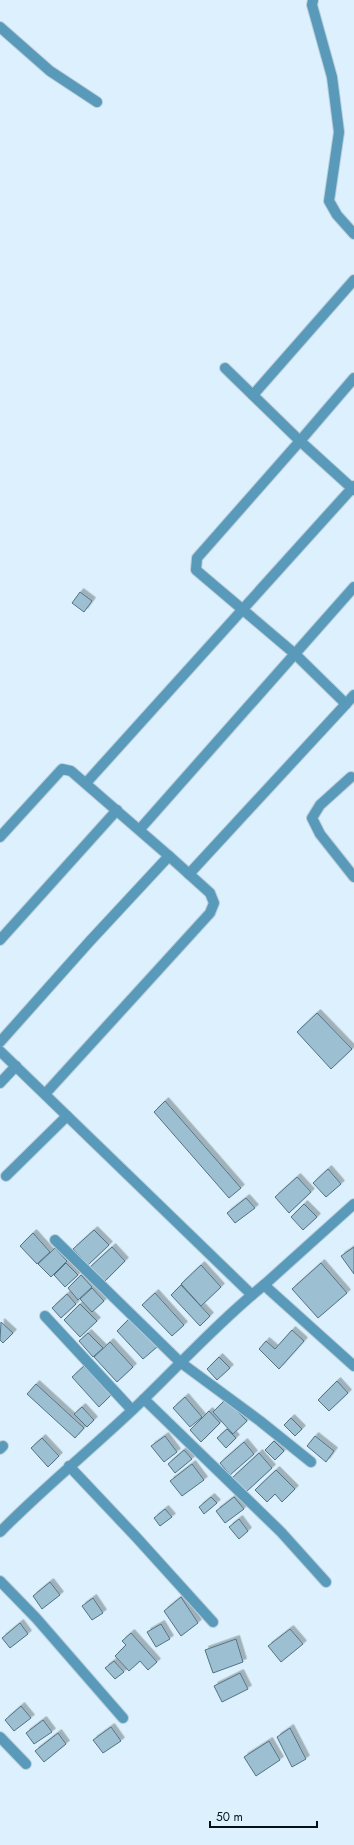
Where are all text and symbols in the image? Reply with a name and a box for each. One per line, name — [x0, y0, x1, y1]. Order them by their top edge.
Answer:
scale bar — [210, 1803, 317, 1829]
text: 50 m — [216, 1808, 243, 1826]

